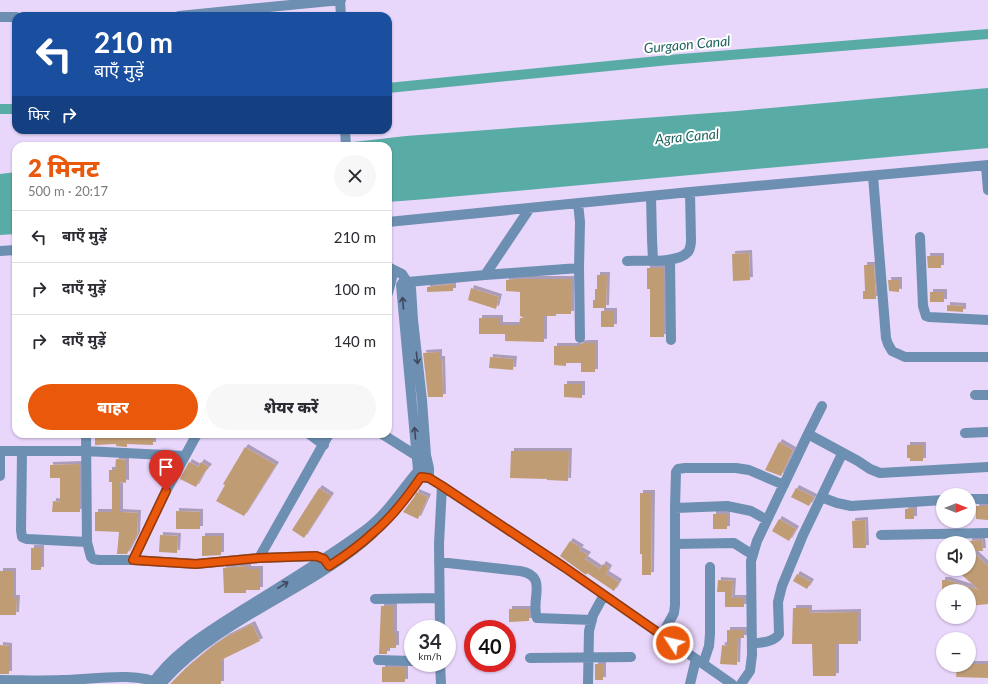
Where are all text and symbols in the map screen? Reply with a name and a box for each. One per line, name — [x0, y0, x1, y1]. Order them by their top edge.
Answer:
text: 210 m — [94, 25, 173, 59]
icon: left — [28, 28, 80, 80]
water label: Gurgaon Canal — [643, 32, 731, 56]
text: बाएँ मुड़ें — [94, 59, 144, 81]
icon: right — [58, 104, 80, 126]
text: फिर — [28, 105, 50, 123]
water label: Agra Canal — [653, 125, 720, 147]
text: 2 मिनट — [28, 153, 99, 182]
button: close — [334, 155, 376, 197]
text: 500 m · 20:17 — [28, 183, 108, 199]
icon: left — [28, 226, 50, 248]
text: बाएँ मुड़ें — [62, 226, 107, 244]
text: 210 m — [334, 228, 376, 246]
icon: right — [28, 278, 50, 300]
text: दाएँ मुड़ें — [62, 278, 106, 296]
text: 100 m — [334, 280, 376, 298]
one-way arrow — [400, 297, 407, 310]
icon: right — [28, 330, 50, 352]
text: दाएँ मुड़ें — [62, 330, 106, 348]
text: 140 m — [334, 332, 376, 350]
one-way arrow — [413, 351, 421, 364]
button: बाहर — [28, 384, 198, 430]
button: शेयर करें — [206, 384, 376, 430]
one-way arrow — [411, 427, 419, 440]
pin — [149, 450, 183, 491]
icon: arrive — [155, 456, 177, 478]
north arrow — [936, 488, 976, 528]
map controls — [936, 488, 976, 672]
button: sound — [936, 536, 976, 576]
one-way arrow — [277, 580, 289, 588]
button: + — [936, 584, 976, 624]
speed limit sign: 40 — [464, 620, 516, 672]
position arrow — [652, 622, 694, 664]
text: 34 — [418, 629, 442, 653]
button: − — [936, 632, 976, 672]
text: km/h — [418, 650, 442, 662]

